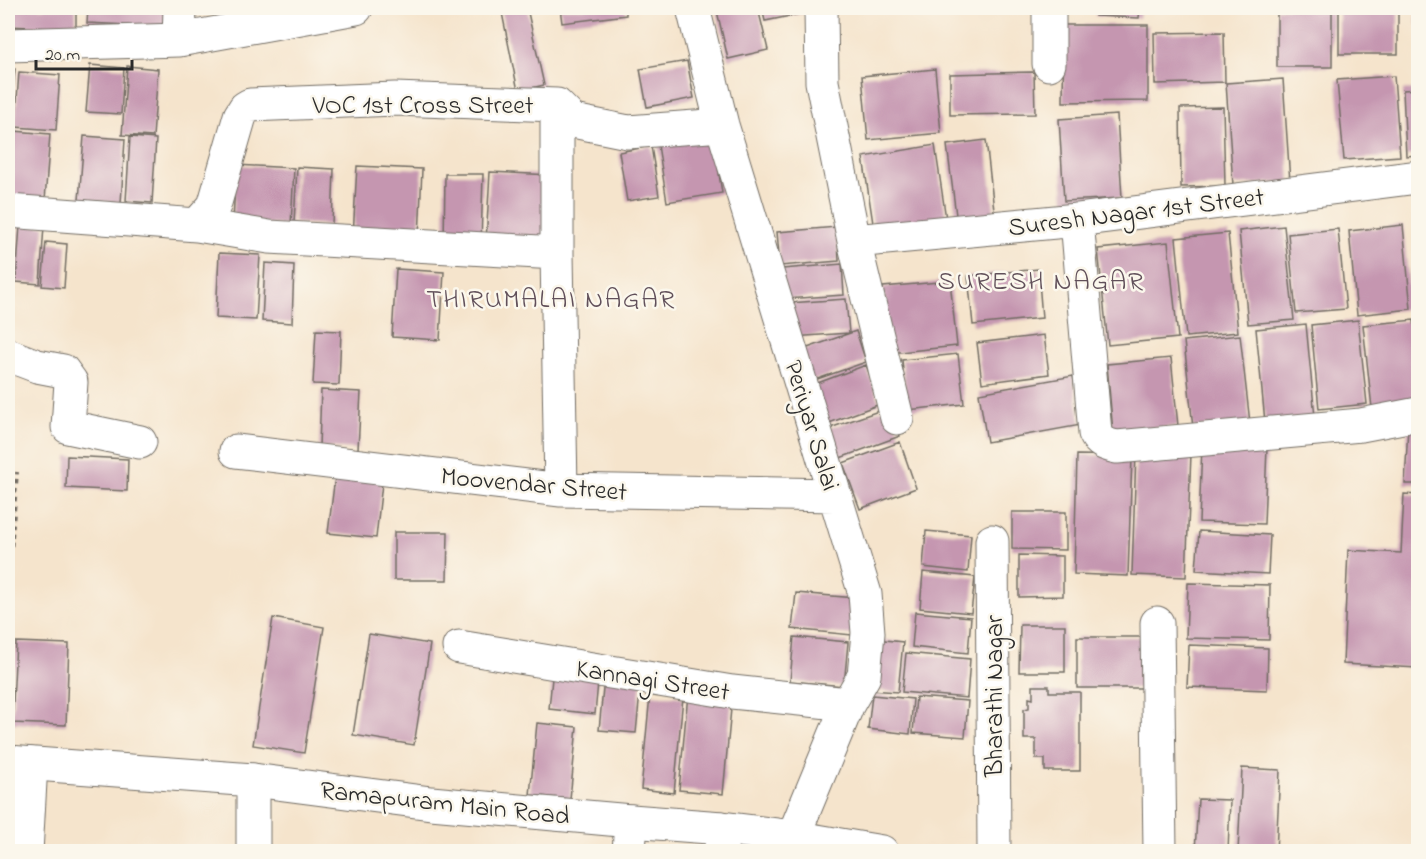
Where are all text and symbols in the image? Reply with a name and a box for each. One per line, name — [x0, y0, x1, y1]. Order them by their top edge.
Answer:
scale bar — [36, 33, 132, 71]
text: 20 m — [45, 43, 80, 69]
street label: VOC 1st Cross Street — [311, 88, 534, 126]
street label: Suresh Nagar 1st Street — [1006, 179, 1267, 249]
district label: SURESH NAGAR — [938, 263, 1144, 302]
district label: THIRUMALAI NAGAR — [426, 281, 676, 320]
street label: Periyar Salai — [772, 356, 848, 496]
street label: Moovendar Street — [439, 459, 629, 513]
street label: Bharathi Nagar — [977, 614, 1015, 778]
street label: Kannagi Street — [573, 651, 732, 713]
street label: Ramapuram Main Road — [318, 773, 572, 837]

